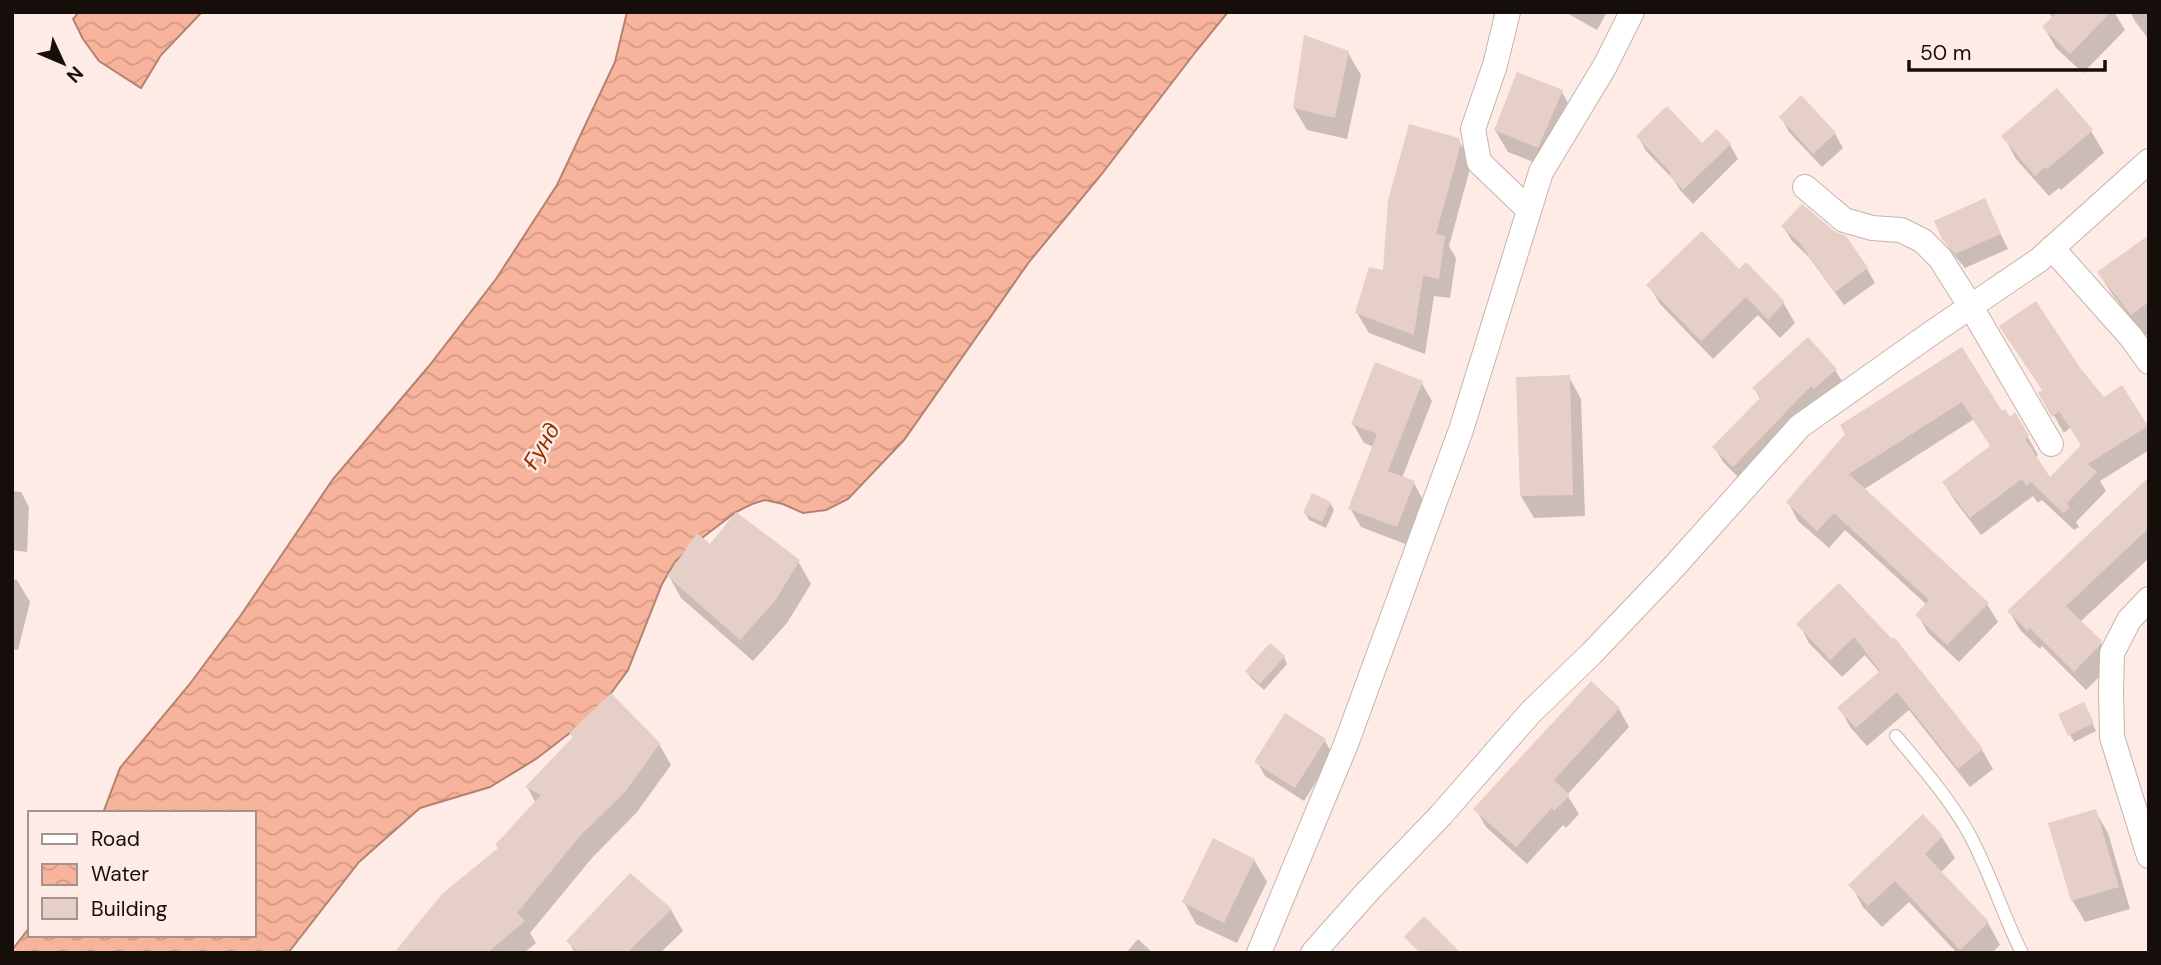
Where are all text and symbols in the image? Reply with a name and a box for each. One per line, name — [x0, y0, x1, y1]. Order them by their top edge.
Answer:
north arrow — [28, 28, 98, 98]
scale bar — [1909, 28, 2105, 72]
text: 50 m — [1920, 39, 1971, 67]
text: N — [61, 61, 89, 88]
water label: Ғунд — [515, 417, 567, 475]
legend — [28, 811, 256, 937]
text: Road — [91, 825, 140, 853]
text: Water — [91, 860, 149, 888]
text: Building — [91, 895, 168, 923]

